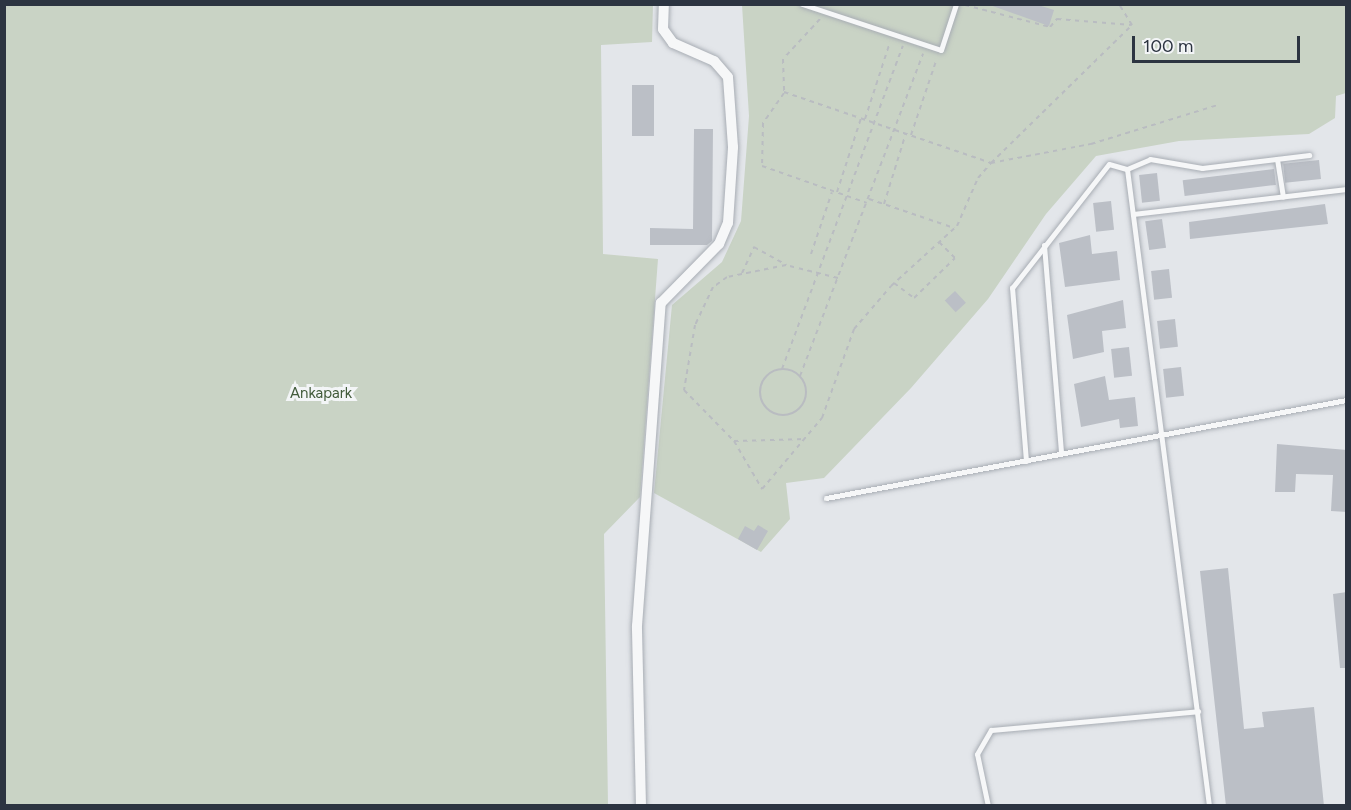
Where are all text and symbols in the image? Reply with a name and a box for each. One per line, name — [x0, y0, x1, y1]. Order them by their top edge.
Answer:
scale bar — [1135, 24, 1303, 62]
text: 100 m — [1143, 35, 1193, 57]
park label: Ankapark — [290, 385, 352, 403]

